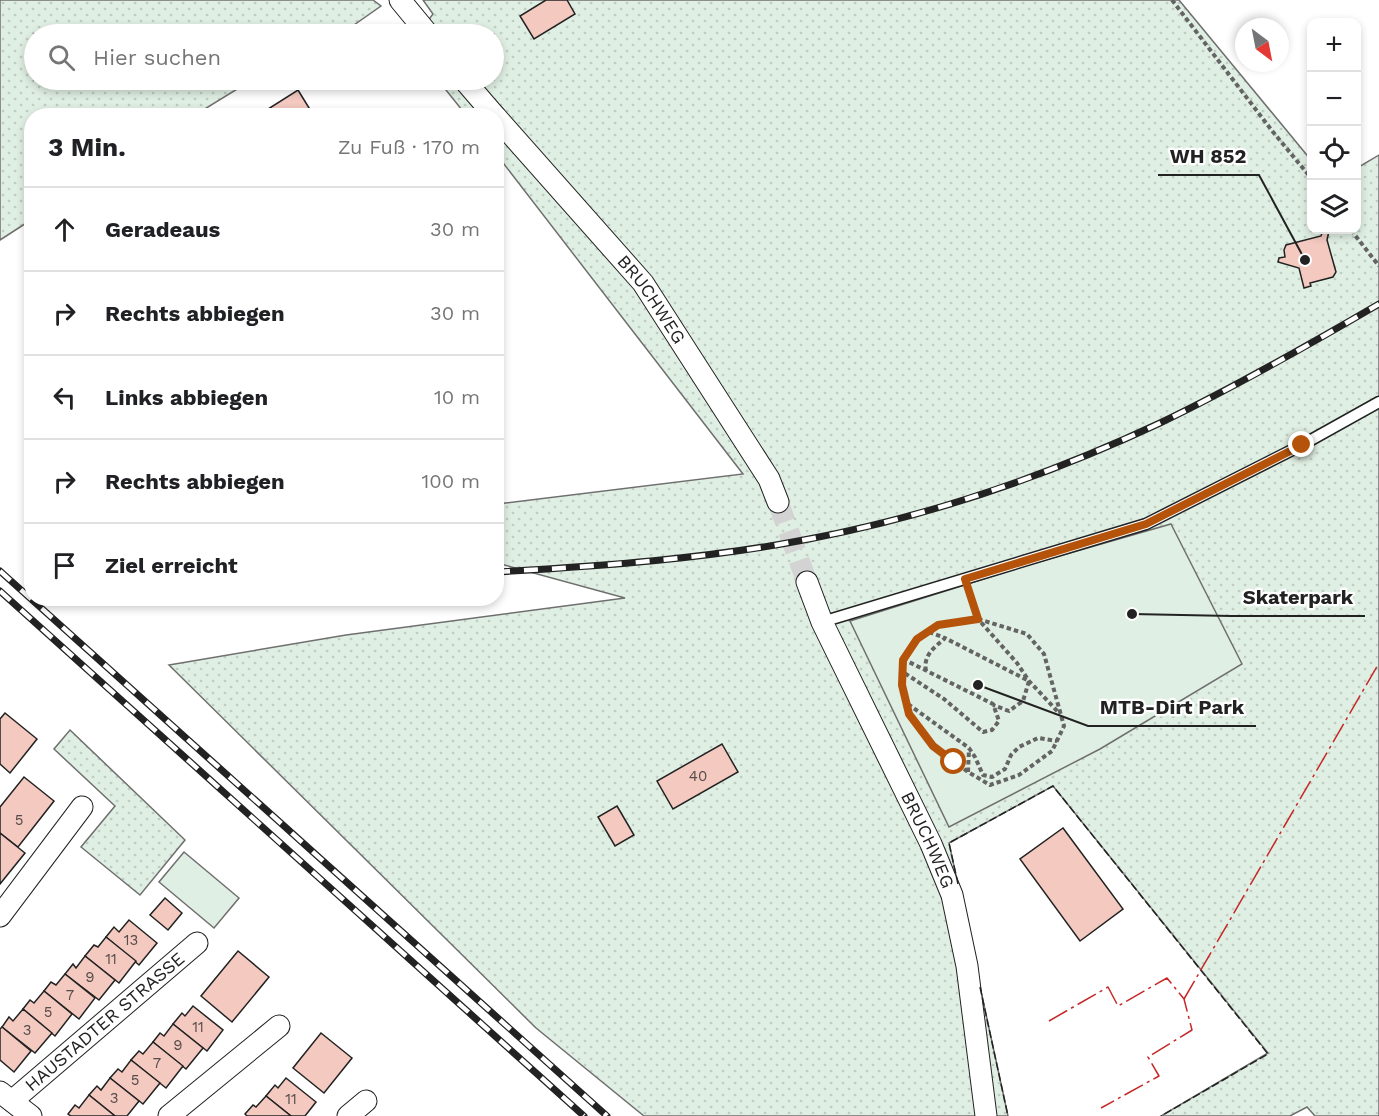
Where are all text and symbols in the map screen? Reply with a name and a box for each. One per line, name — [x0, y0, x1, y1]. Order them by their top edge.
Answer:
north arrow — [1235, 18, 1289, 72]
map controls — [1307, 18, 1361, 234]
button: + — [1307, 18, 1361, 72]
search box — [24, 24, 504, 90]
icon: search — [45, 41, 78, 74]
text: Hier suchen — [93, 45, 221, 70]
button: − — [1307, 72, 1361, 126]
button: locate — [1307, 126, 1361, 180]
text: 3 Min. — [48, 132, 126, 162]
text: Zu Fuß · 170 m — [338, 135, 480, 159]
callout: WH 852 — [1158, 137, 1259, 175]
text: WH 852 — [1170, 144, 1246, 168]
button: layers — [1307, 180, 1361, 234]
icon: ahead — [48, 213, 81, 246]
text: Geradeaus — [105, 217, 220, 242]
text: 30 m — [430, 217, 480, 241]
street label: BRUCHWEG — [613, 251, 690, 347]
icon: right — [48, 297, 81, 330]
text: Rechts abbiegen — [105, 301, 285, 326]
text: 30 m — [430, 301, 480, 325]
icon: left — [48, 381, 81, 414]
text: Links abbiegen — [105, 385, 268, 410]
text: 10 m — [434, 385, 480, 409]
route end — [1288, 431, 1314, 457]
icon: right — [48, 465, 81, 498]
text: Rechts abbiegen — [105, 469, 285, 494]
text: 100 m — [421, 469, 480, 493]
icon: arrive — [48, 549, 81, 582]
text: Ziel erreicht — [105, 553, 238, 578]
callout: Skaterpark — [1231, 578, 1365, 616]
text: Skaterpark — [1243, 585, 1354, 609]
callout: MTB-Dirt Park — [1088, 688, 1256, 726]
text: MTB-Dirt Park — [1100, 695, 1245, 719]
route start — [940, 748, 966, 774]
house number: 40 — [689, 767, 707, 785]
street label: BRUCHWEG — [897, 788, 959, 891]
house number: 5 — [15, 811, 23, 829]
house number: 13 — [124, 931, 138, 949]
street label: HAUSTADTER STRASSE — [20, 948, 188, 1095]
house number: 11 — [105, 950, 117, 968]
house number: 9 — [85, 968, 95, 986]
house number: 7 — [66, 986, 74, 1004]
house number: 5 — [44, 1003, 52, 1021]
house number: 11 — [192, 1018, 204, 1036]
house number: 3 — [23, 1021, 31, 1039]
house number: 9 — [173, 1036, 183, 1054]
house number: 7 — [153, 1054, 161, 1072]
house number: 5 — [131, 1071, 139, 1089]
house number: 3 — [110, 1089, 118, 1107]
house number: 11 — [285, 1090, 297, 1108]

